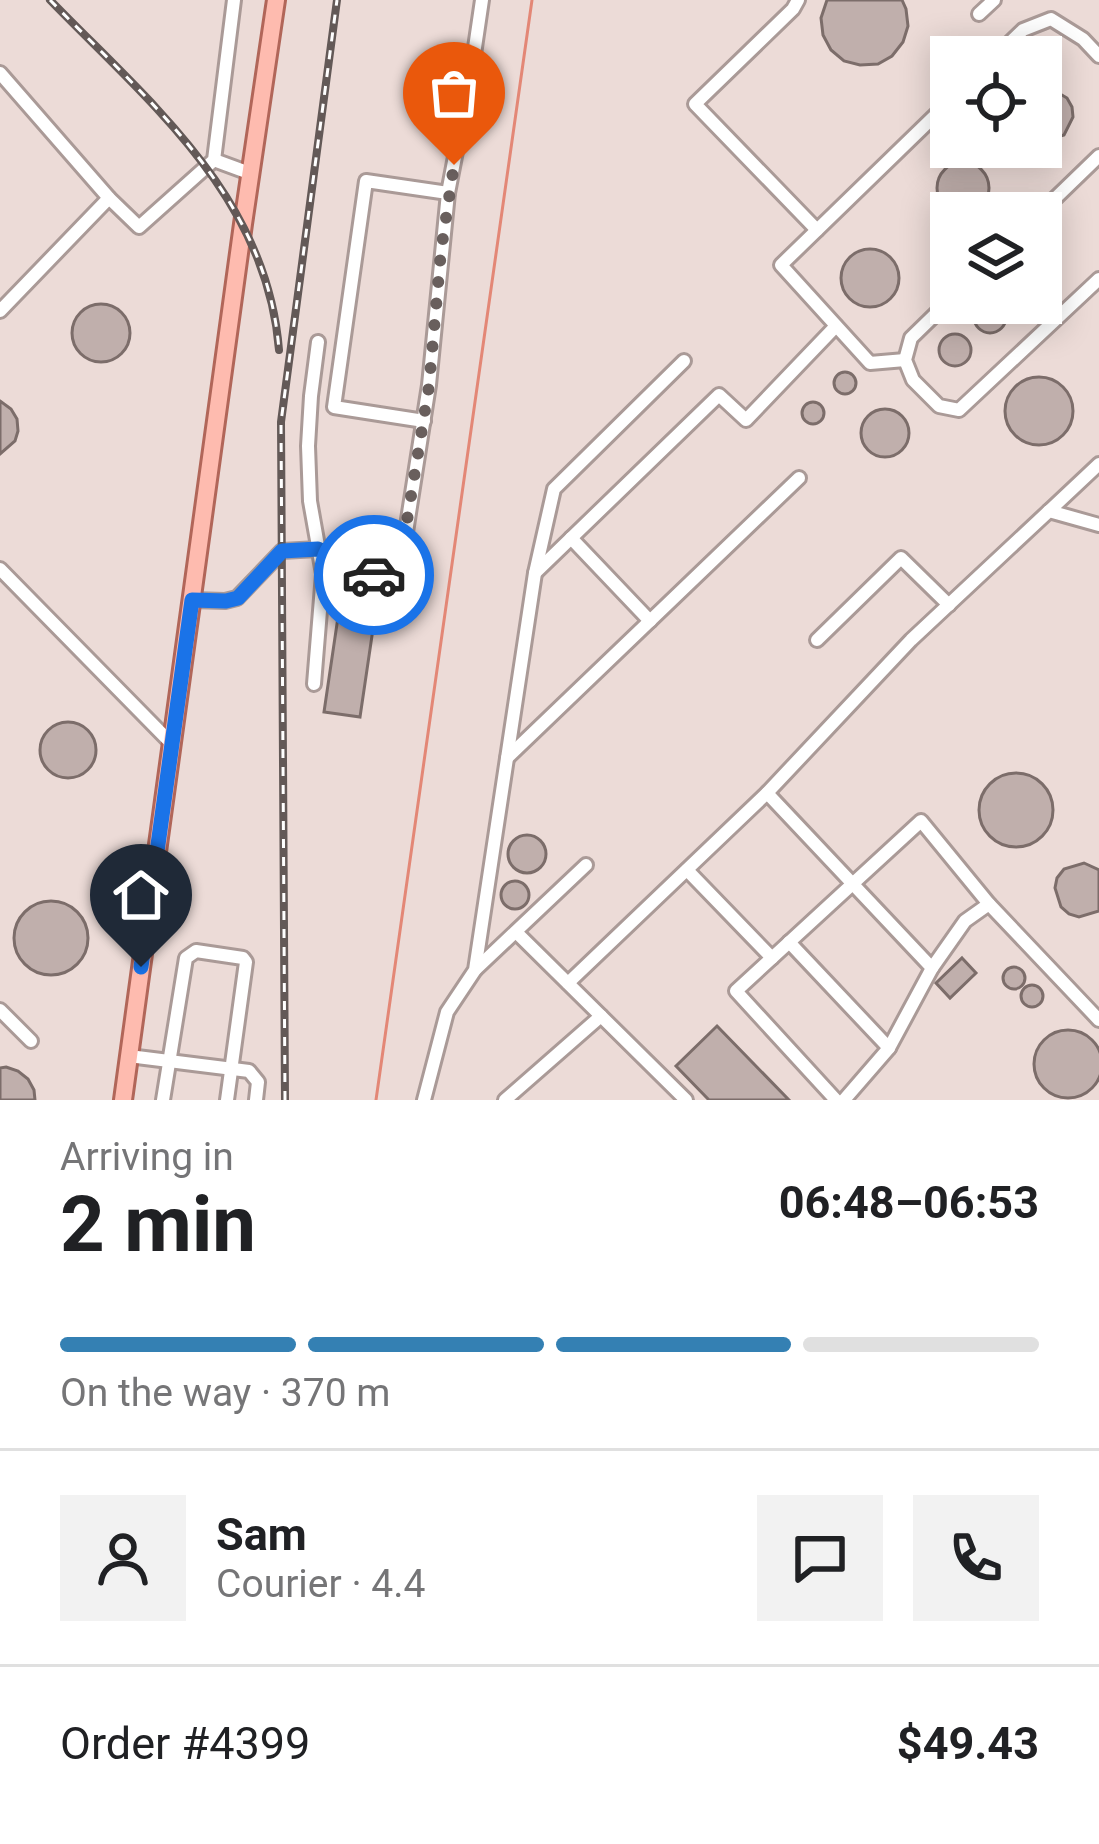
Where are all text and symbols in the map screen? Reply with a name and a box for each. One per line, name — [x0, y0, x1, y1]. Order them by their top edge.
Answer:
map controls — [930, 36, 1062, 324]
button: locate — [930, 36, 1062, 168]
pin — [403, 42, 505, 165]
icon: bag — [421, 60, 487, 126]
button: layers — [930, 192, 1062, 324]
courier — [314, 515, 434, 635]
icon: car — [341, 542, 407, 608]
pin — [90, 844, 192, 967]
icon: home — [108, 862, 174, 928]
text: Arriving in — [60, 1134, 234, 1180]
text: 06:48–06:53 — [779, 1176, 1039, 1229]
text: 2 min — [60, 1179, 256, 1270]
text: On the way · 370 m — [60, 1370, 391, 1416]
button: person — [60, 1495, 186, 1621]
button: chat — [757, 1495, 883, 1621]
button: phone — [913, 1495, 1039, 1621]
text: Sam — [216, 1508, 307, 1561]
text: Courier · 4.4 — [216, 1561, 425, 1607]
text: Order #4399 — [60, 1717, 310, 1770]
text: $49.43 — [897, 1717, 1039, 1770]

